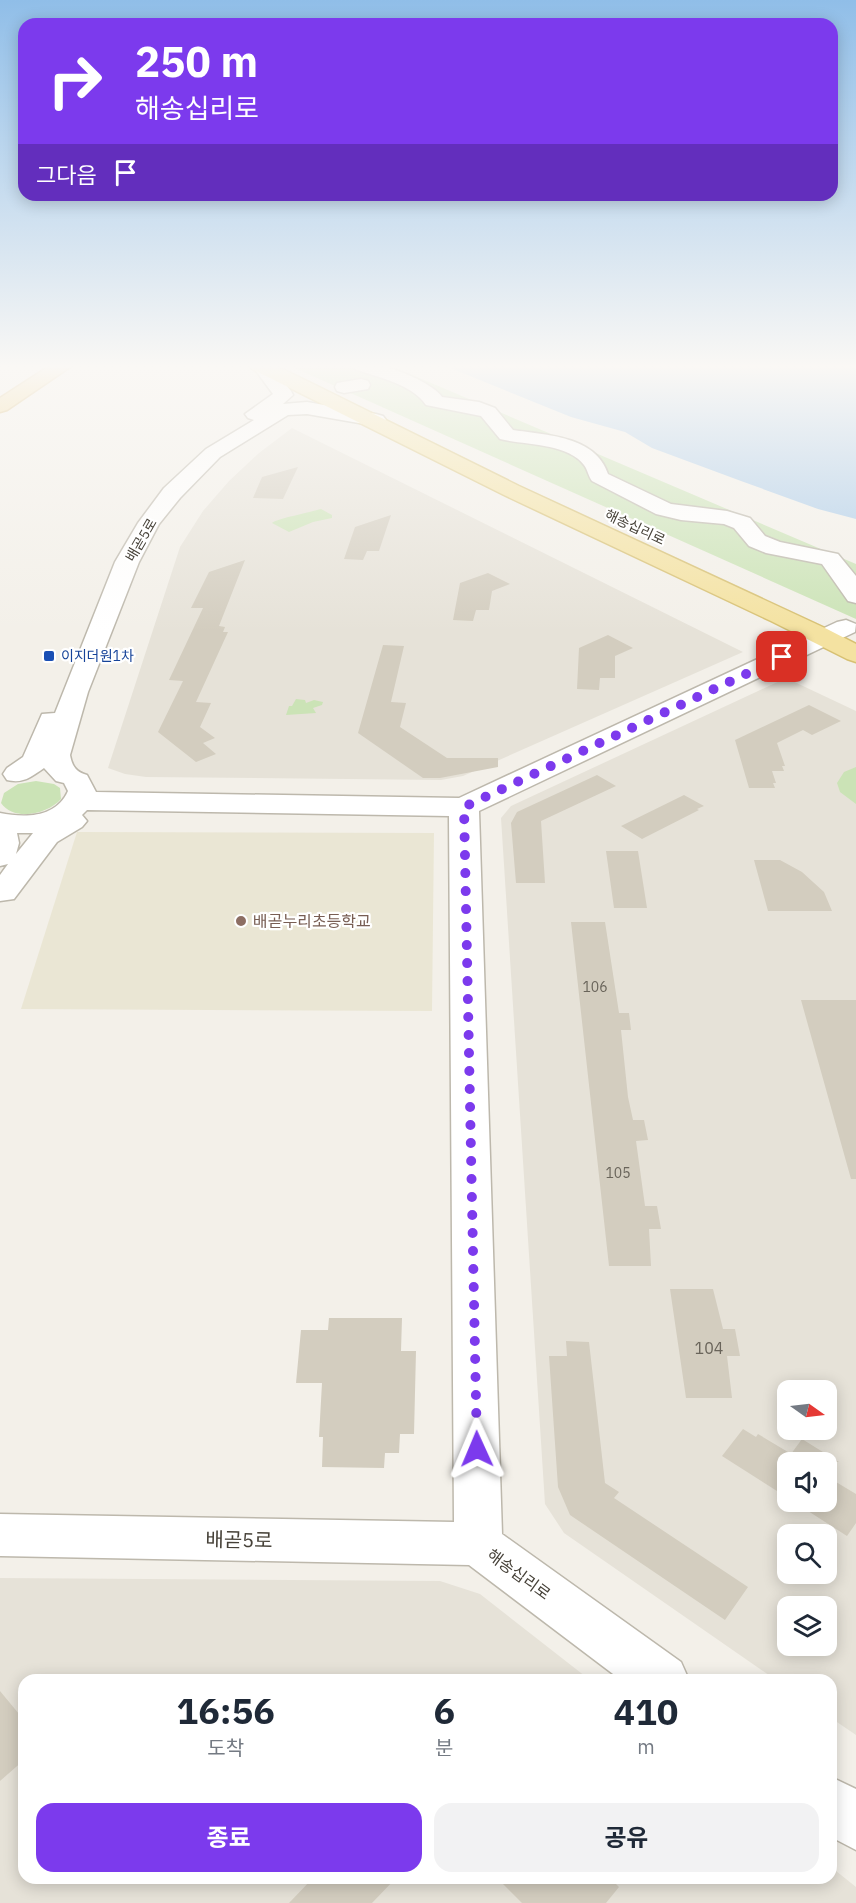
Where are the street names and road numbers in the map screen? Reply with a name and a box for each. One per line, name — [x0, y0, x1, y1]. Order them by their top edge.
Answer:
street label: 해송십리로 — [602, 505, 668, 549]
street label: 배곧5로 — [121, 515, 161, 565]
street label: 배곧5로 — [205, 1525, 273, 1554]
street label: 해송십리로 — [483, 1544, 555, 1604]

